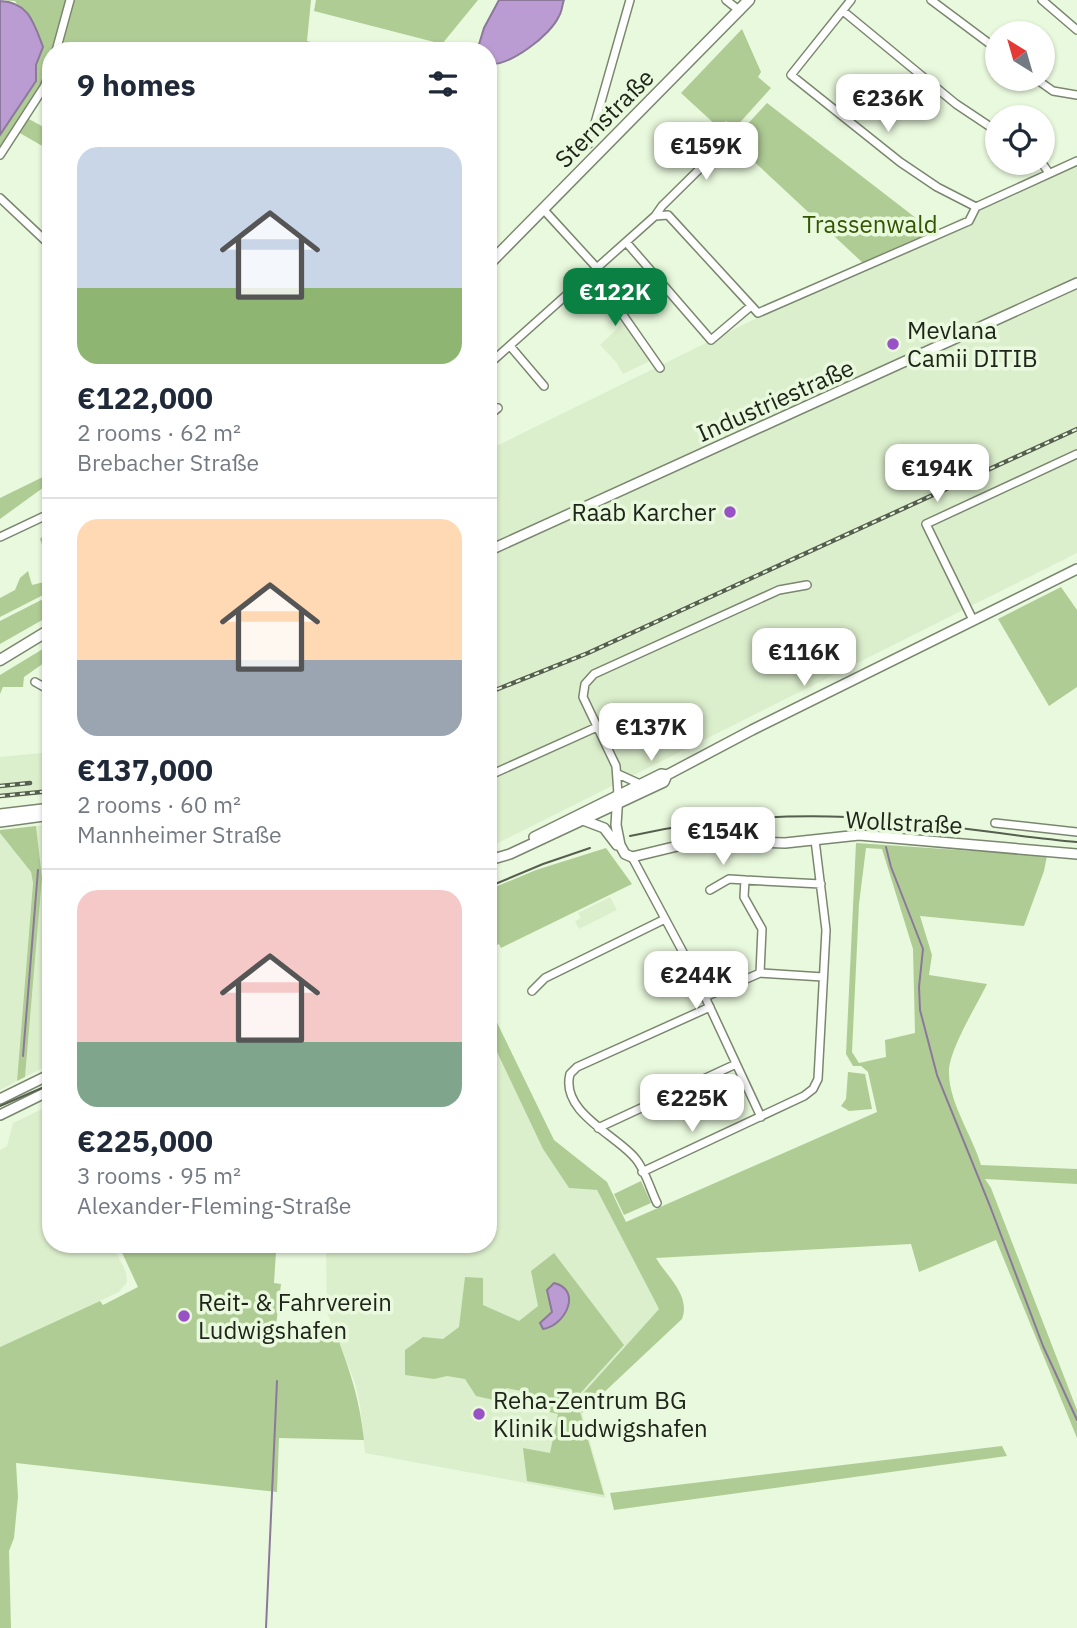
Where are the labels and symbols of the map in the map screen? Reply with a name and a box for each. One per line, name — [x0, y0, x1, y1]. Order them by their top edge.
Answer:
north arrow — [985, 21, 1055, 91]
street label: Sternstraße — [547, 61, 661, 175]
pin: €236K — [839, 74, 937, 134]
pin: €159K — [657, 122, 755, 182]
park label: Trassenwald — [802, 208, 938, 240]
pin: €122K — [566, 268, 664, 328]
place label: Mevlana Camii DITIB — [907, 314, 1038, 374]
marker: Mevlana Camii DITIB — [885, 336, 901, 352]
street label: Industriestraße — [691, 351, 859, 449]
pin: €194K — [888, 444, 986, 504]
place label: Raab Karcher — [572, 496, 716, 528]
marker: Raab Karcher — [722, 504, 738, 520]
pin: €116K — [755, 628, 853, 688]
pin: €137K — [602, 704, 700, 763]
street label: Wollstraße — [845, 803, 963, 841]
pin: €154K — [674, 808, 772, 867]
pin: €244K — [647, 951, 745, 1011]
pin: €225K — [643, 1074, 741, 1134]
place label: Reit- & Fahrverein Ludwigshafen — [198, 1286, 392, 1346]
marker: Reit- & Fahrverein Ludwigshafen — [176, 1308, 192, 1324]
place label: Reha-Zentrum BG Klinik Ludwigshafen — [493, 1384, 708, 1444]
marker: Reha-Zentrum BG Klinik Ludwigshafen — [471, 1406, 487, 1422]

